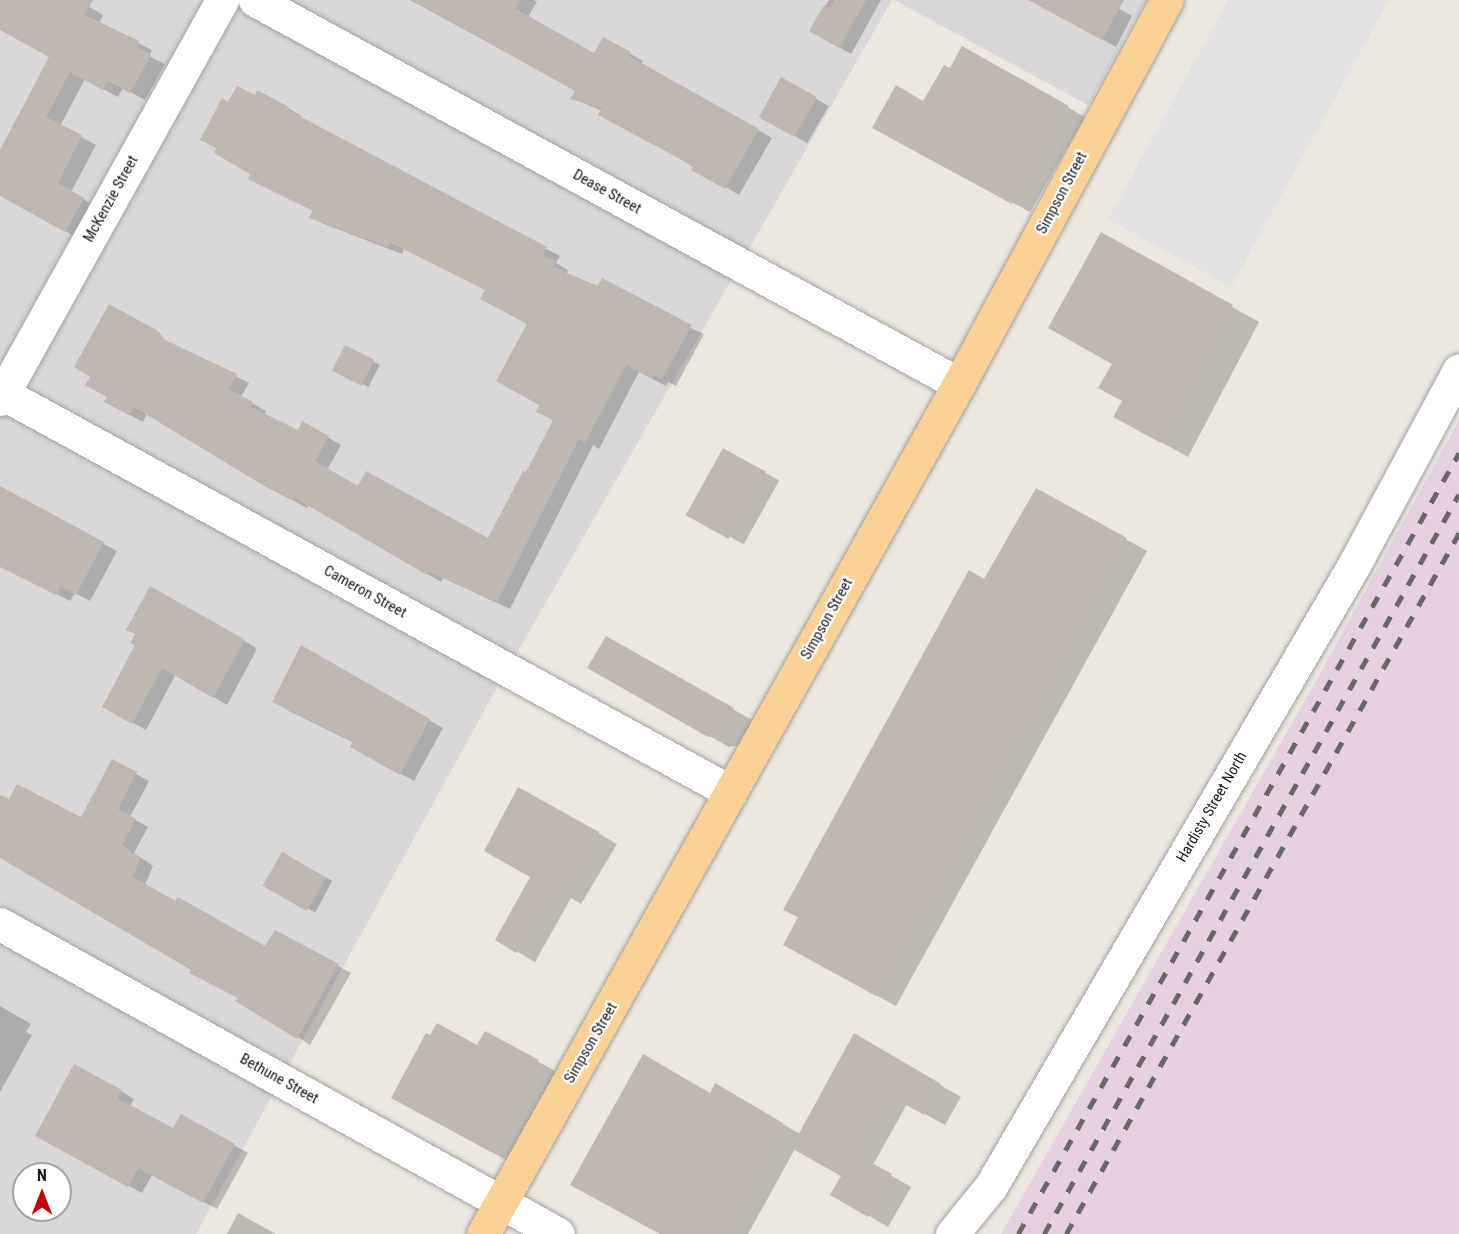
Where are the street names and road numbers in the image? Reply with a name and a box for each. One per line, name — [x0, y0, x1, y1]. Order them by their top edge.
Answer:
street label: Simpson Street — [1033, 149, 1091, 237]
street label: McKenzie Street — [80, 153, 142, 245]
street label: Dease Street — [570, 166, 644, 218]
street label: Cameron Street — [320, 562, 410, 622]
street label: Simpson Street — [797, 575, 857, 663]
street label: Hardisty Street North — [1173, 748, 1251, 866]
street label: Simpson Street — [561, 999, 621, 1087]
street label: Bethune Street — [237, 1050, 321, 1108]

